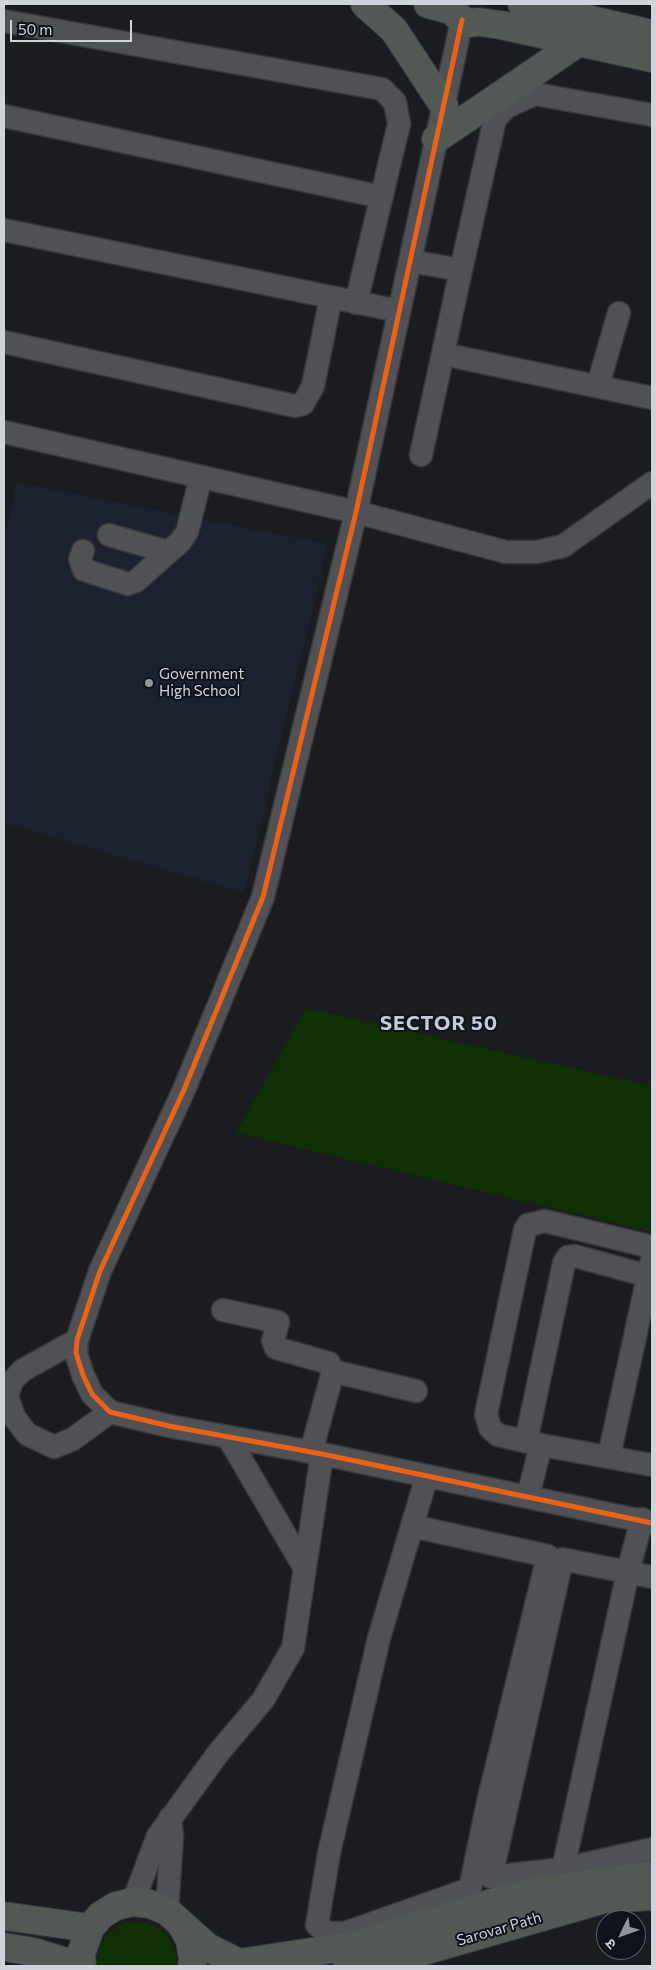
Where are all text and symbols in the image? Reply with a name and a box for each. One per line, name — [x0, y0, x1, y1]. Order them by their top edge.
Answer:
scale bar — [12, 10, 135, 42]
text: 50 m — [18, 20, 52, 38]
place label: Government High School — [159, 665, 244, 700]
marker: Government High School — [143, 677, 155, 689]
district label: SECTOR 50 — [379, 1011, 499, 1035]
street label: Sarovar Path — [455, 1908, 543, 1950]
north arrow — [596, 1910, 646, 1960]
text: उ — [601, 1936, 619, 1953]

